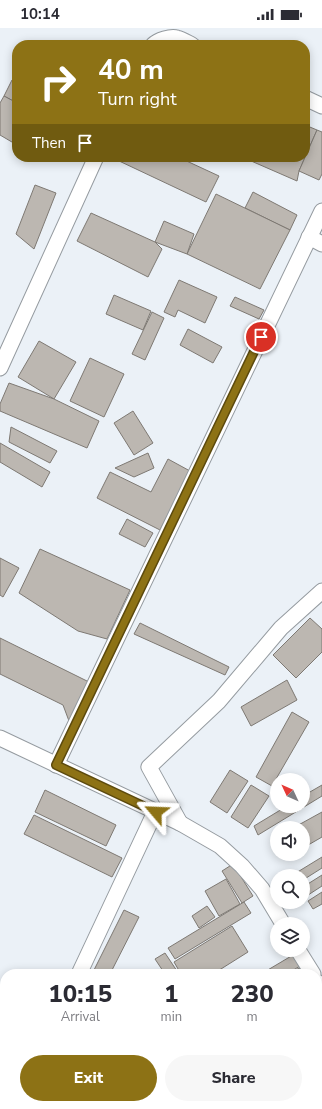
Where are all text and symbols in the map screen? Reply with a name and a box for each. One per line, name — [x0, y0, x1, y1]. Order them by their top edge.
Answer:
text: 10:14 — [20, 4, 60, 24]
text: 40 m — [98, 51, 164, 89]
icon: right — [32, 56, 84, 108]
text: Turn right — [98, 87, 177, 111]
icon: arrive — [74, 132, 96, 154]
text: Then — [32, 133, 66, 153]
pin — [244, 320, 278, 354]
icon: arrive — [250, 326, 272, 348]
north arrow — [270, 773, 310, 813]
map controls — [270, 773, 310, 957]
position arrow — [135, 791, 177, 833]
button: sound — [270, 821, 310, 861]
button: search — [270, 869, 310, 909]
button: layers — [270, 917, 310, 957]
text: 10:15 — [48, 978, 112, 1010]
text: 1 — [164, 978, 179, 1010]
text: 230 — [230, 978, 274, 1010]
text: Arrival — [61, 1008, 100, 1026]
text: min — [161, 1008, 182, 1026]
text: m — [246, 1008, 258, 1026]
button: Exit — [20, 1055, 157, 1101]
button: Share — [165, 1055, 302, 1101]

